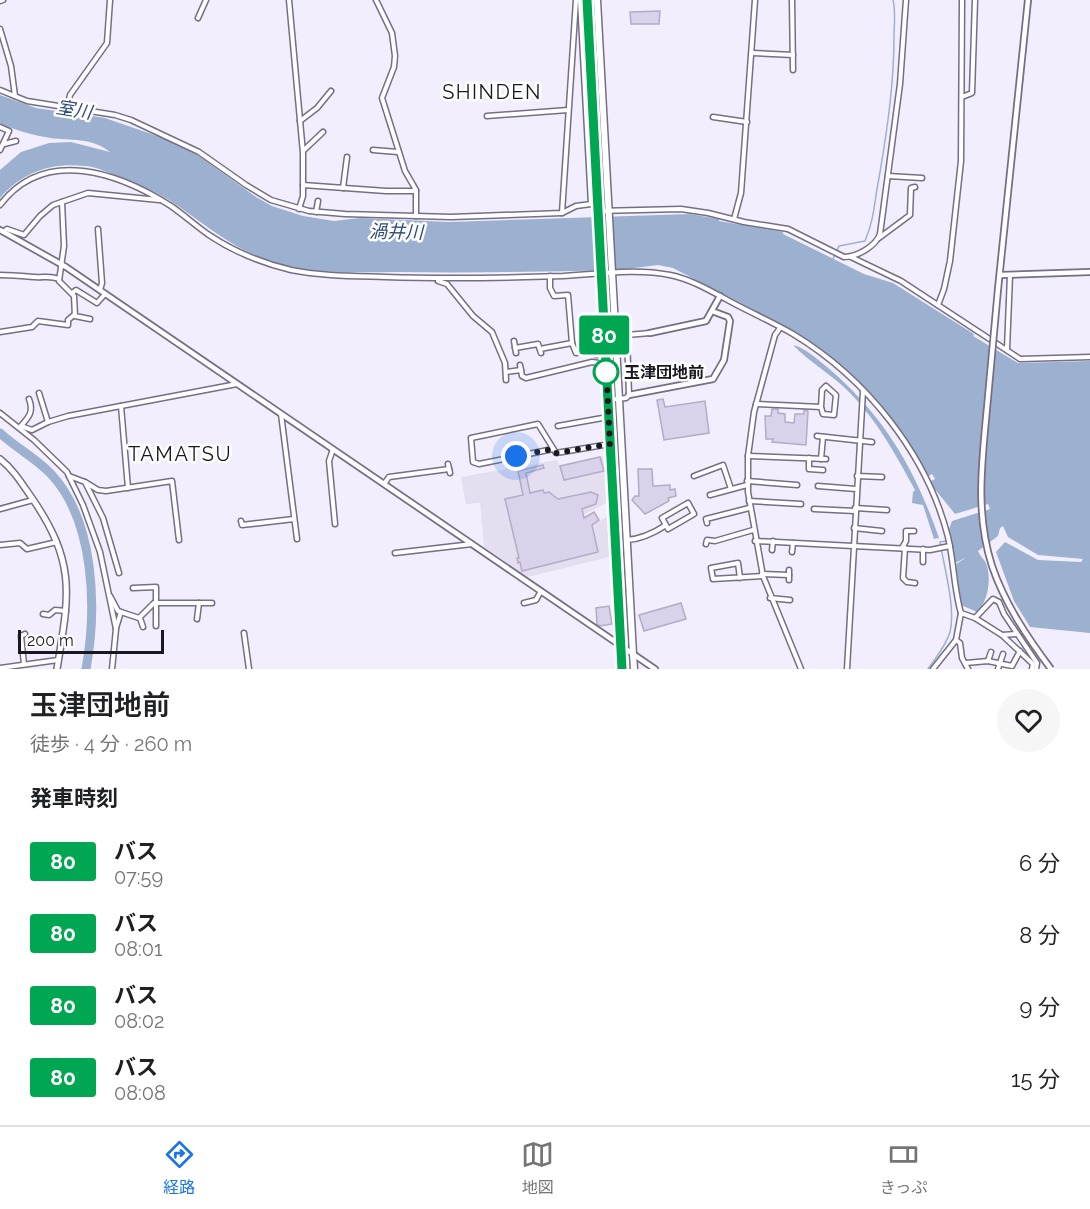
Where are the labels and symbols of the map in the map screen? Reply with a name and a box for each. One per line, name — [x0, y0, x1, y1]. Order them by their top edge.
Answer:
district label: SHINDEN — [442, 80, 542, 104]
water label: 室川 — [55, 96, 95, 123]
water label: 渦井川 — [369, 221, 425, 243]
line badge: 80 — [577, 316, 631, 354]
marker: 玉津団地前 — [593, 359, 619, 385]
place label: 玉津団地前 — [624, 363, 704, 382]
your location — [501, 441, 531, 471]
district label: TAMATSU — [128, 442, 232, 466]
scale bar — [18, 627, 164, 654]

